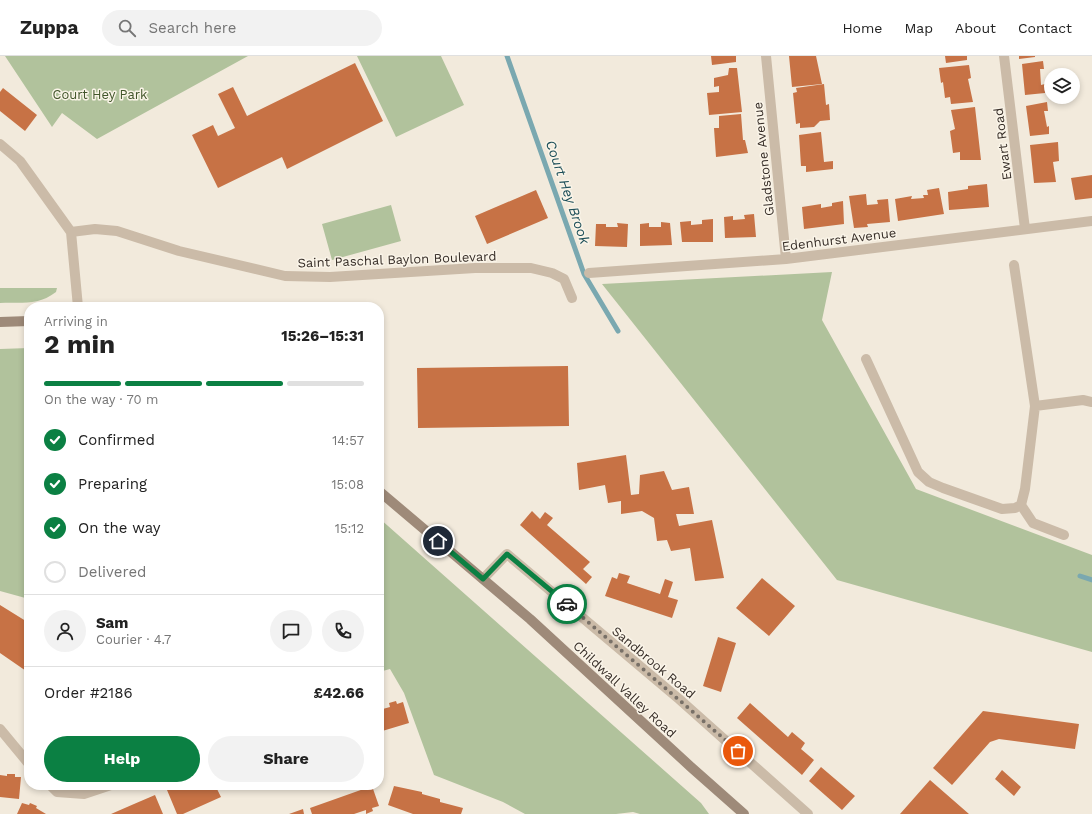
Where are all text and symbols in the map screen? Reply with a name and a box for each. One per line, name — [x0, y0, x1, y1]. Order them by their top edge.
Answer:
search box — [102, 10, 382, 46]
text: Zuppa — [20, 16, 78, 39]
icon: search — [116, 17, 138, 39]
text: Search here — [148, 19, 236, 37]
text: Home — [842, 20, 882, 36]
text: Map — [904, 20, 933, 36]
text: About — [955, 20, 996, 36]
text: Contact — [1018, 20, 1072, 36]
map controls — [1044, 68, 1080, 104]
button: layers — [1044, 68, 1080, 104]
park label: Court Hey Park — [53, 87, 148, 102]
street label: Gladstone Avenue — [750, 101, 777, 217]
street label: Ewart Road — [991, 107, 1014, 181]
water label: Court Hey Brook — [543, 138, 593, 246]
street label: Edenhurst Avenue — [781, 225, 897, 254]
street label: Saint Paschal Baylon Boulevard — [297, 249, 497, 270]
text: Arriving in — [44, 314, 108, 329]
text: 15:26–15:31 — [281, 327, 364, 345]
text: 2 min — [44, 329, 115, 359]
text: On the way · 70 m — [44, 392, 158, 407]
icon: check — [44, 429, 66, 451]
text: Confirmed — [78, 431, 155, 449]
text: 14:57 — [332, 433, 364, 448]
icon: check — [44, 473, 66, 495]
text: Preparing — [78, 475, 147, 493]
text: 15:08 — [331, 477, 364, 492]
icon: check — [44, 517, 66, 539]
text: On the way — [78, 519, 160, 537]
text: 15:12 — [335, 521, 364, 536]
pin — [421, 524, 455, 558]
icon: home — [427, 530, 449, 552]
text: Delivered — [78, 563, 146, 581]
courier — [547, 584, 587, 624]
icon: car — [556, 593, 578, 615]
button: person — [44, 610, 86, 652]
button: chat — [270, 610, 312, 652]
button: phone — [322, 610, 364, 652]
text: Sam — [96, 614, 128, 632]
street label: Sandbrook Road — [609, 623, 698, 702]
text: Courier · 4.7 — [96, 632, 171, 647]
street label: Childwall Valley Road — [570, 638, 679, 741]
text: Order #2186 — [44, 684, 133, 702]
text: £42.66 — [313, 684, 364, 702]
pin — [721, 734, 755, 768]
button: Help — [44, 736, 200, 782]
button: Share — [208, 736, 364, 782]
icon: bag — [727, 740, 749, 762]

